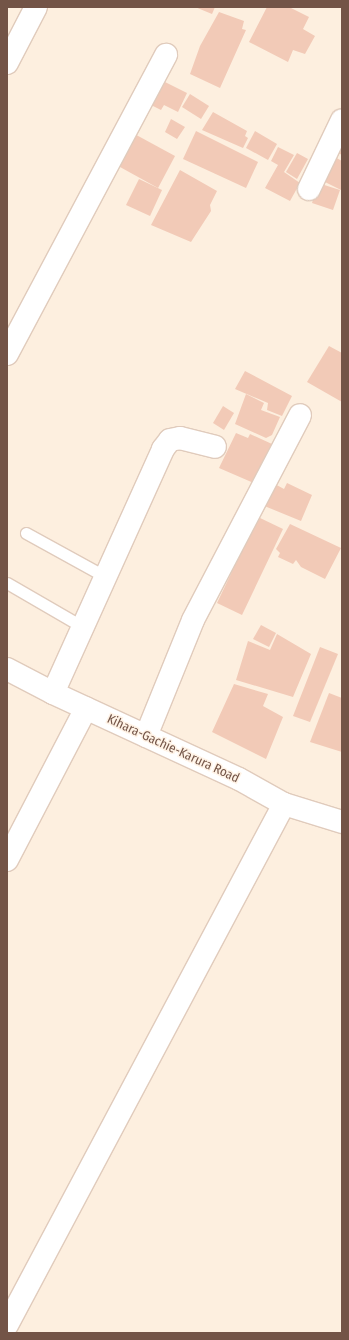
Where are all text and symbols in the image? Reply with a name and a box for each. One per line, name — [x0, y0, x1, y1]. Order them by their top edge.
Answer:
street label: Kihara-Gachie-Karura Road — [104, 711, 242, 787]

